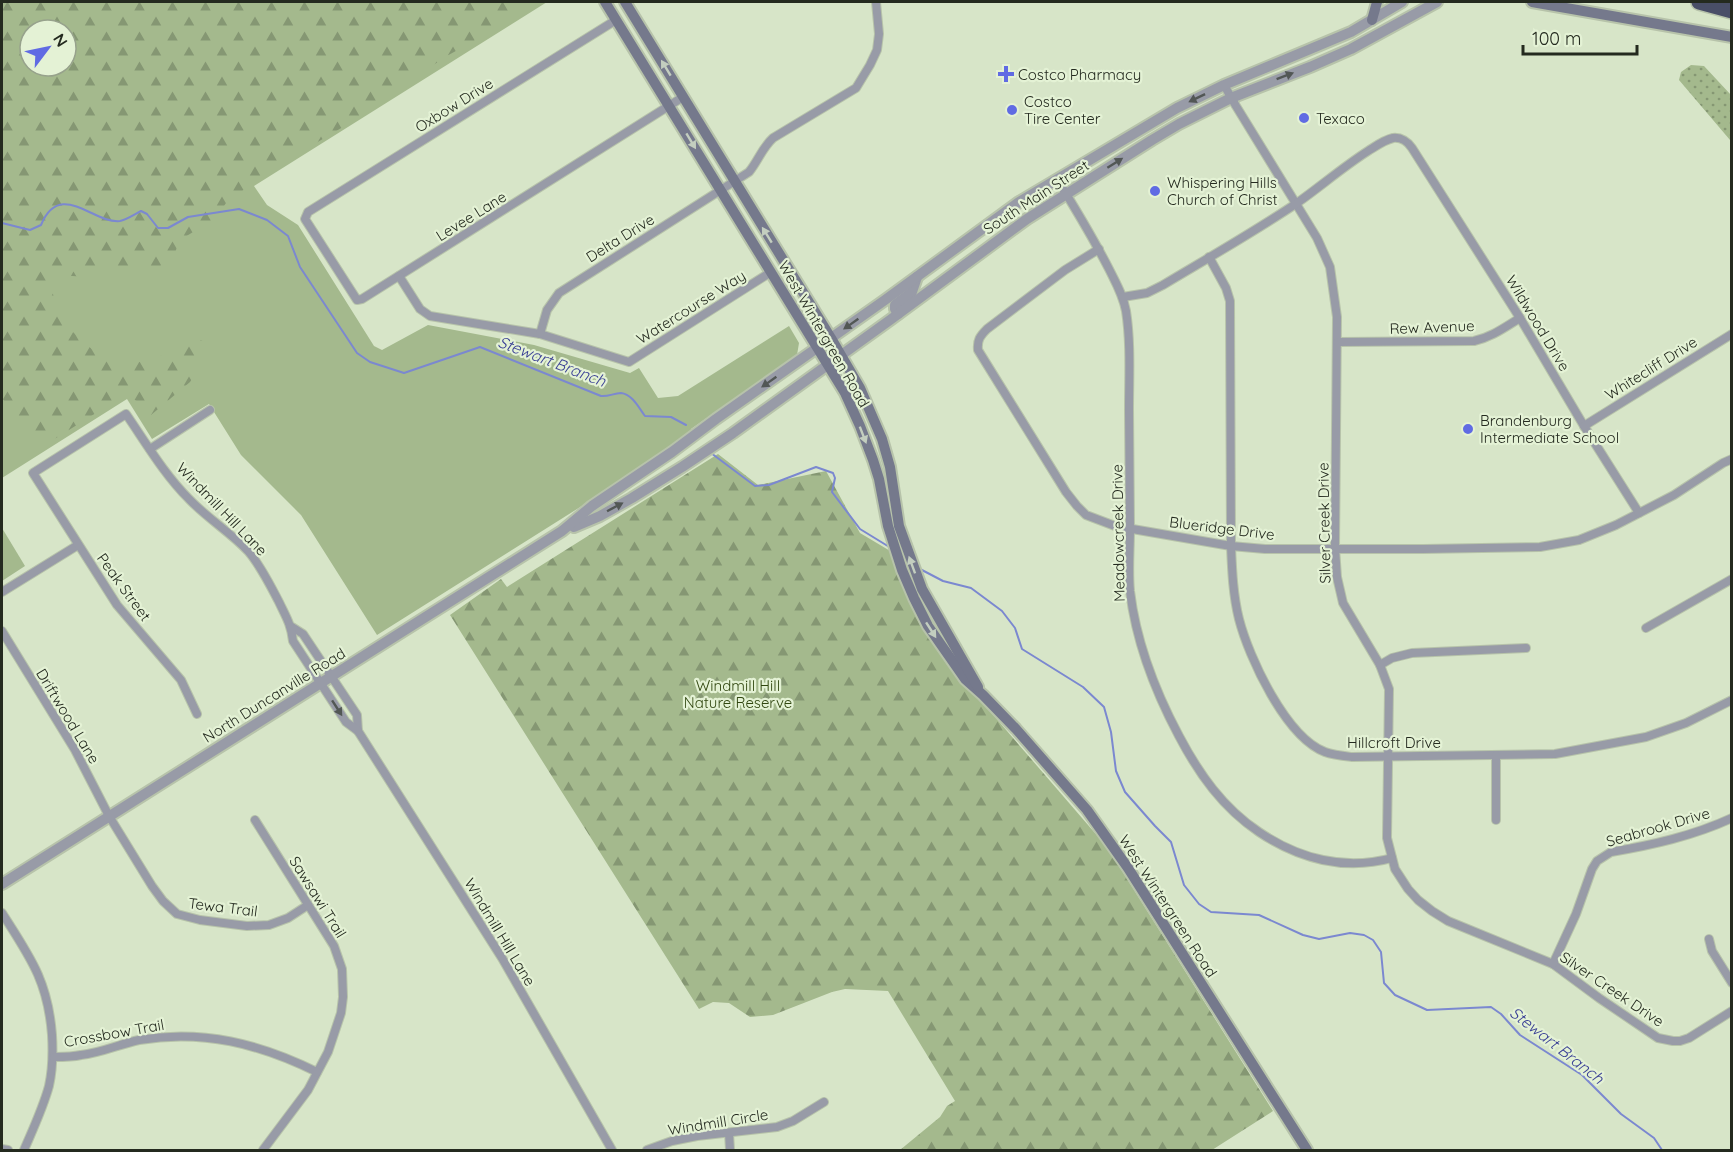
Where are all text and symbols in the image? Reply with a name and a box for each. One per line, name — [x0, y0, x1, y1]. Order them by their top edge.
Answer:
north arrow — [18, 18, 78, 78]
scale bar — [1523, 18, 1637, 56]
text: 100 m — [1532, 27, 1581, 50]
text: N — [49, 30, 72, 50]
one-way arrow — [660, 60, 671, 76]
place label: Costco Pharmacy — [1018, 65, 1141, 84]
marker: Costco Pharmacy — [999, 67, 1013, 81]
one-way arrow — [1276, 71, 1294, 80]
street label: Oxbow Drive — [412, 74, 496, 136]
place label: Costco Tire Center — [1024, 92, 1101, 128]
one-way arrow — [1188, 93, 1206, 103]
marker: Costco Tire Center — [1005, 103, 1019, 117]
place label: Texaco — [1316, 109, 1365, 128]
marker: Texaco — [1297, 111, 1311, 125]
one-way arrow — [685, 133, 696, 149]
street label: South Main Street — [980, 156, 1092, 238]
one-way arrow — [1107, 157, 1123, 169]
place label: Whispering Hills Church of Christ — [1167, 173, 1278, 209]
marker: Whispering Hills Church of Christ — [1148, 184, 1162, 198]
street label: Levee Lane — [432, 187, 510, 245]
street label: Delta Drive — [582, 209, 658, 267]
one-way arrow — [762, 227, 773, 243]
street label: West Wintergreen Road — [774, 257, 874, 411]
street label: Watercourse Way — [633, 266, 749, 348]
street label: Wildwood Drive — [1502, 271, 1574, 375]
street label: Rew Avenue — [1389, 316, 1475, 338]
one-way arrow — [843, 318, 859, 329]
water label: Stewart Branch — [495, 331, 610, 391]
street label: Whitecliff Drive — [1601, 332, 1701, 404]
one-way arrow — [762, 375, 777, 387]
place label: Brandenburg Intermediate School — [1480, 411, 1619, 447]
marker: Brandenburg Intermediate School — [1461, 422, 1475, 436]
one-way arrow — [859, 426, 869, 444]
street label: Windmill Hill Lane — [173, 458, 271, 560]
street label: Silver Creek Drive — [1313, 462, 1335, 584]
street label: Meadowcreek Drive — [1107, 464, 1129, 602]
one-way arrow — [607, 502, 624, 512]
street label: Blueridge Drive — [1168, 512, 1276, 544]
street label: Peak Street — [93, 549, 155, 625]
one-way arrow — [907, 556, 916, 574]
one-way arrow — [925, 622, 936, 638]
street label: North Duncanville Road — [199, 643, 349, 747]
street label: Driftwood Lane — [32, 665, 104, 767]
park label: Windmill Hill Nature Reserve — [684, 676, 792, 712]
one-way arrow — [332, 700, 343, 717]
street label: Hillcroft Drive — [1347, 733, 1441, 752]
street label: Seabrook Drive — [1604, 803, 1712, 851]
street label: West Wintergreen Road — [1115, 831, 1221, 981]
street label: Sawsawi Trail — [285, 853, 351, 941]
street label: Windmill Hill Lane — [460, 875, 540, 989]
street label: Tewa Trail — [187, 893, 259, 921]
street label: Silver Creek Drive — [1556, 947, 1668, 1031]
water label: Stewart Branch — [1506, 1002, 1609, 1088]
street label: Crossbow Trail — [62, 1015, 166, 1051]
street label: Windmill Circle — [666, 1105, 770, 1139]

